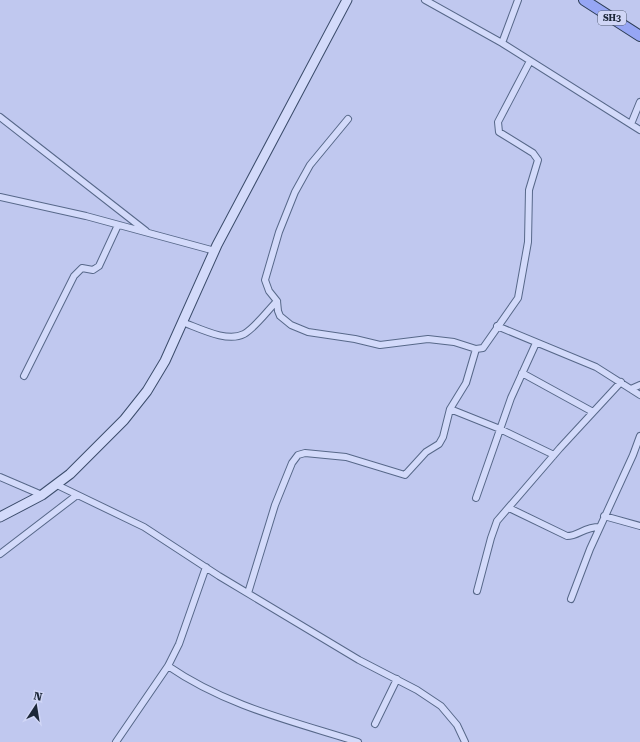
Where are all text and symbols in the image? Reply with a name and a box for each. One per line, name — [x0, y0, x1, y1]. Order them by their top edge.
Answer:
road number: SH3 — [598, 11, 626, 25]
north arrow — [16, 686, 56, 726]
text: N — [32, 689, 44, 704]

